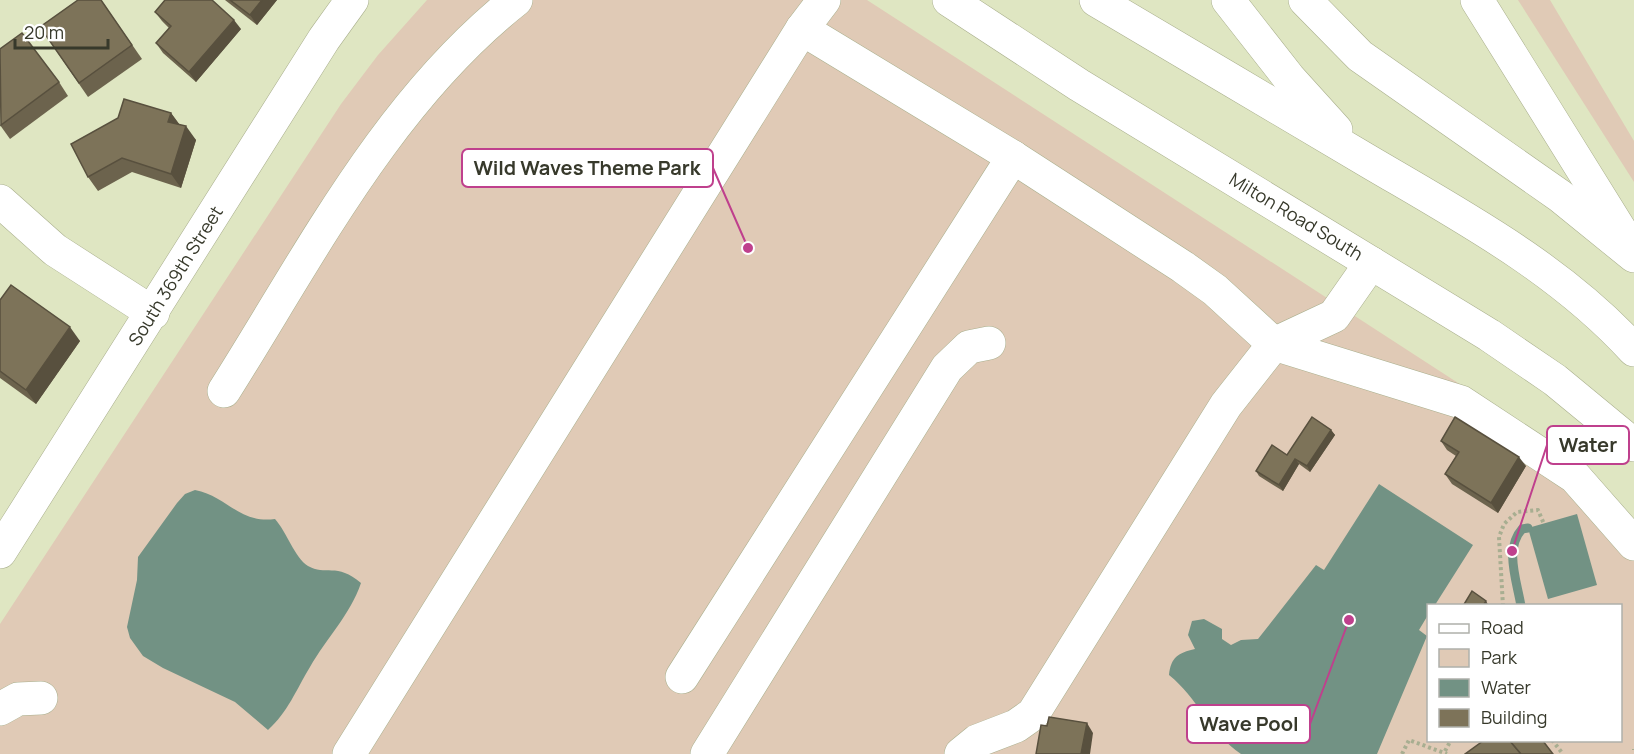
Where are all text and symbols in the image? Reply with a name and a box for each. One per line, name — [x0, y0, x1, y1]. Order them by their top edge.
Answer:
scale bar — [15, 12, 108, 50]
text: 20 m — [24, 20, 64, 44]
callout: Wild Waves Theme Park — [462, 149, 713, 187]
text: Wild Waves Theme Park — [474, 154, 702, 181]
street label: Milton Road South — [1225, 167, 1368, 266]
street label: South 369th Street — [122, 201, 228, 350]
callout: Water — [1547, 426, 1629, 464]
text: Water — [1559, 431, 1617, 458]
legend — [1427, 604, 1622, 742]
text: Road — [1481, 615, 1524, 639]
text: Park — [1481, 645, 1518, 669]
text: Water — [1481, 675, 1531, 699]
callout: Wave Pool — [1187, 705, 1310, 743]
text: Building — [1481, 705, 1547, 729]
text: Wave Pool — [1199, 710, 1299, 737]

